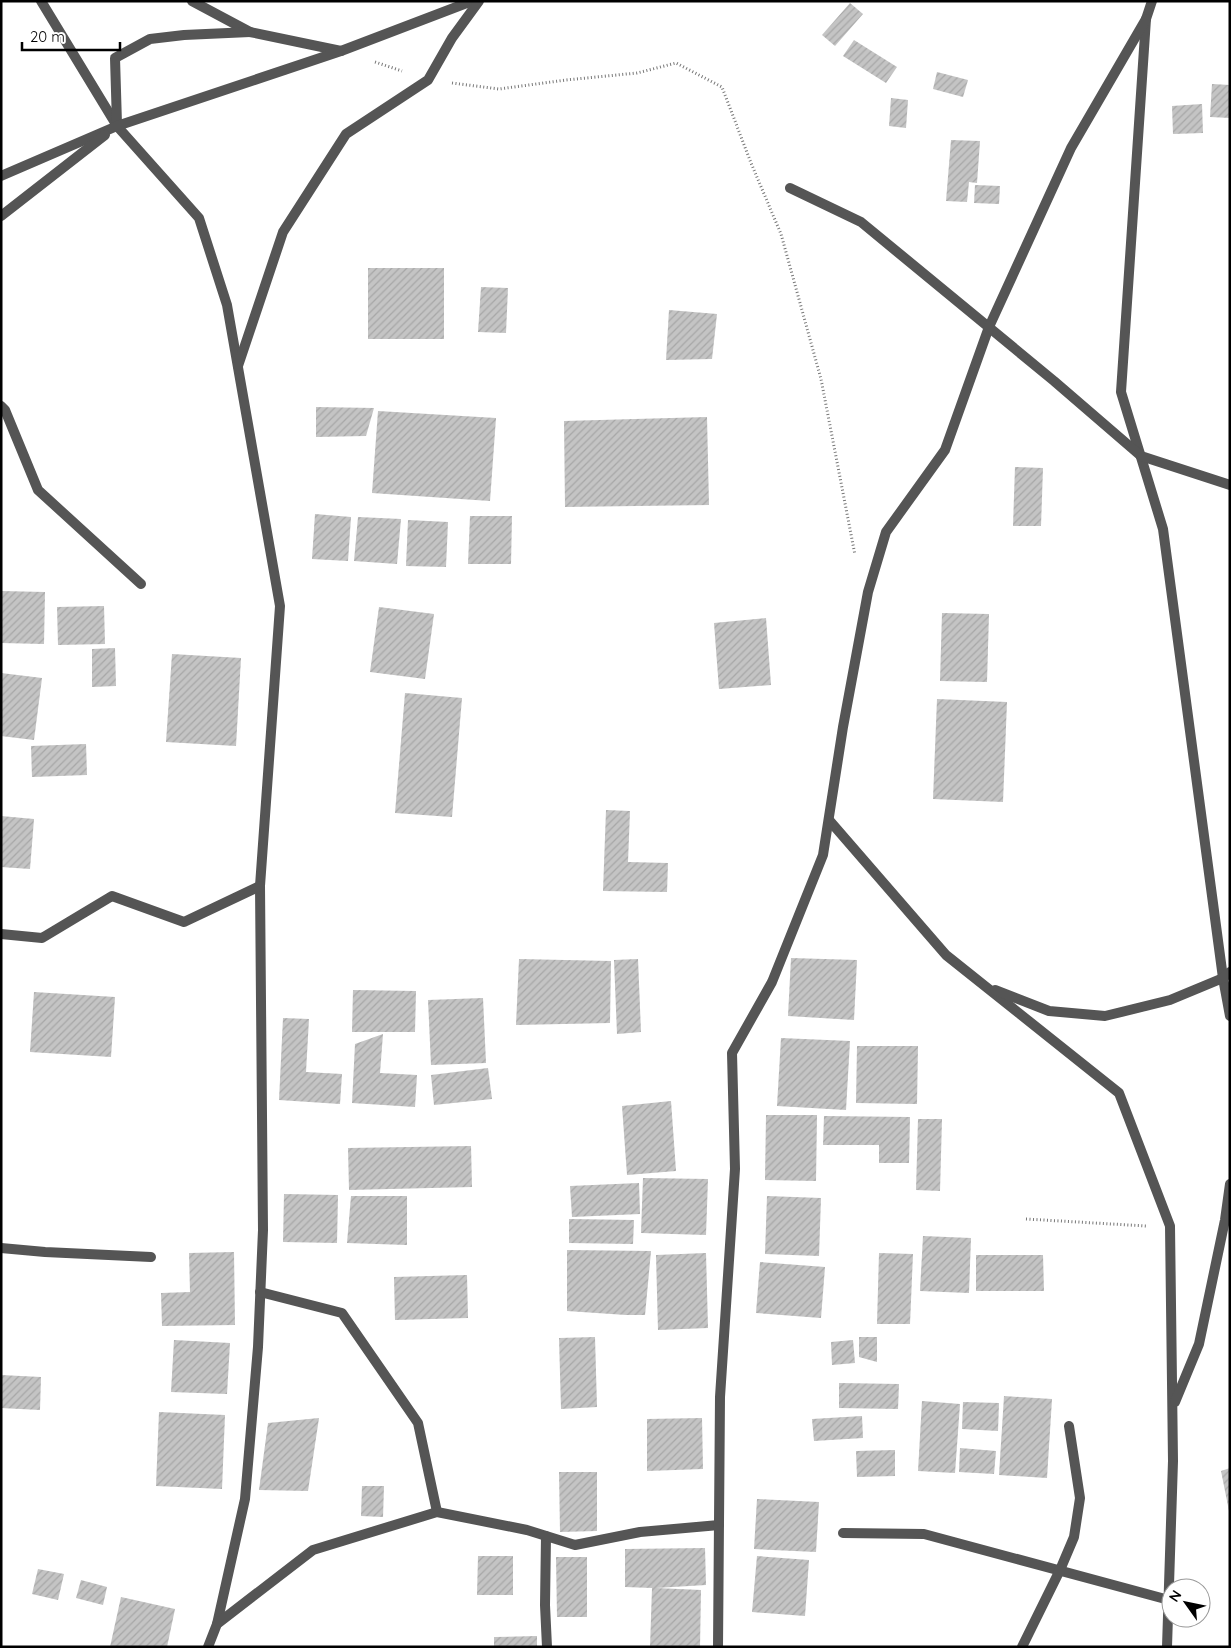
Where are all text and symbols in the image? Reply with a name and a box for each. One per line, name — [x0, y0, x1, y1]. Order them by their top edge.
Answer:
scale bar — [22, 20, 120, 52]
text: 20 m — [30, 27, 65, 46]
north arrow — [1161, 1578, 1211, 1628]
text: N — [1165, 1587, 1185, 1605]

